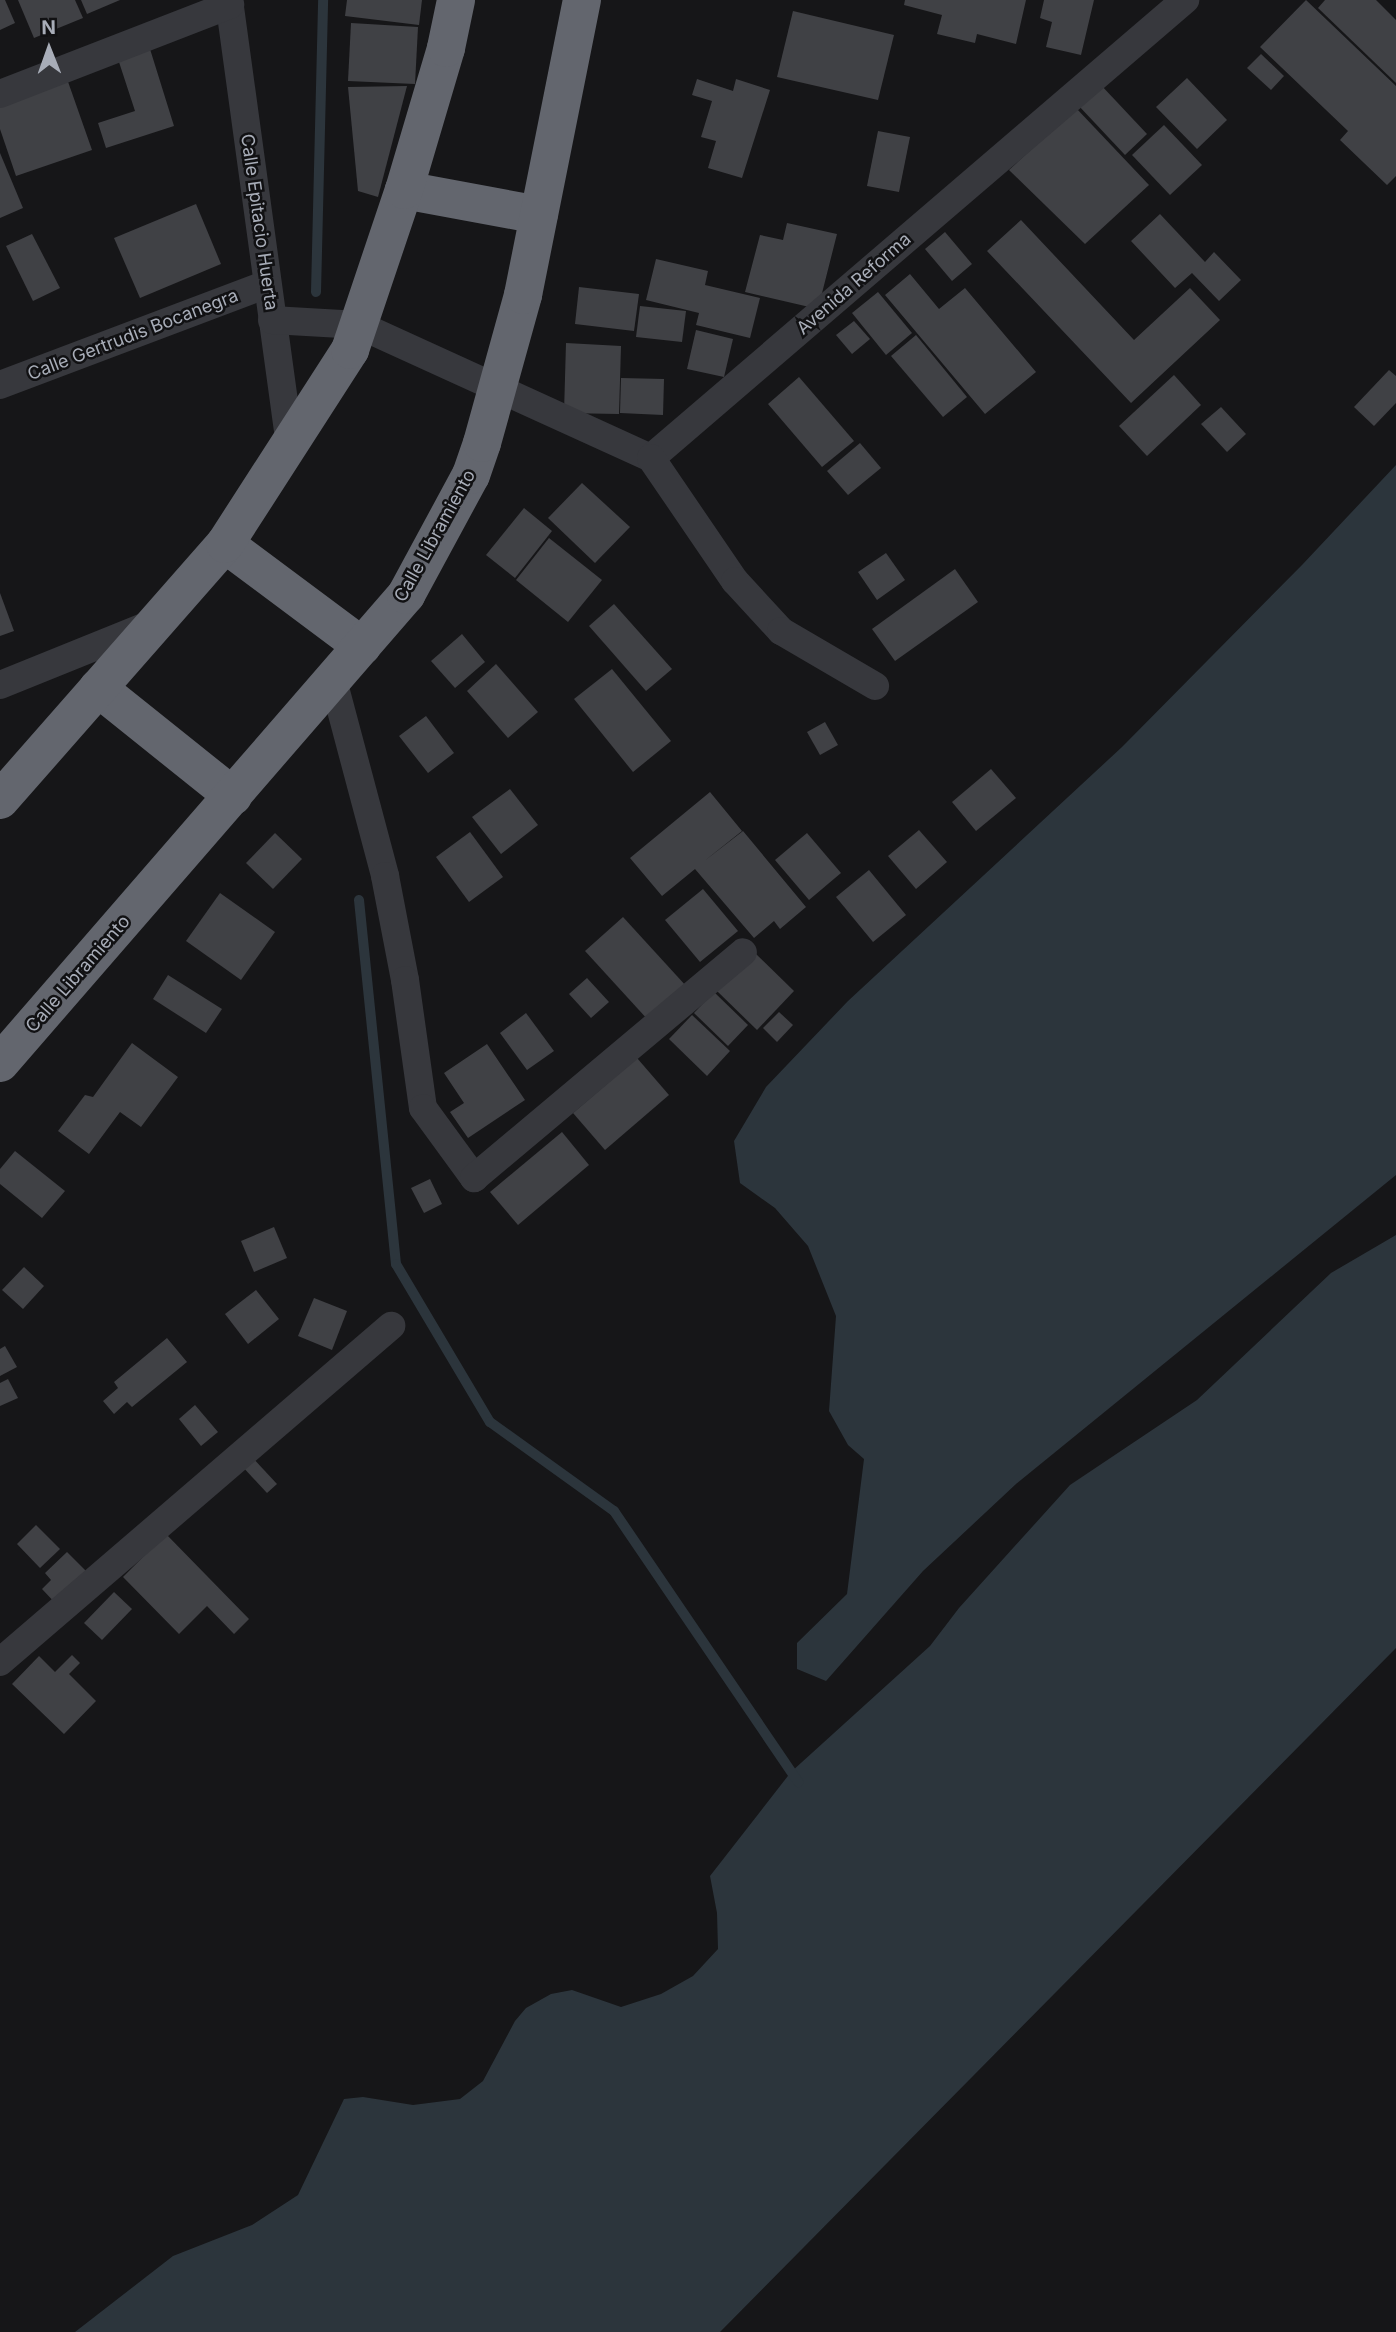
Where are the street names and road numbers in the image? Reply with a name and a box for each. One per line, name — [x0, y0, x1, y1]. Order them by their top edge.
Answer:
street label: Calle Epitacio Huerta — [236, 132, 282, 312]
street label: Avenida Reforma — [792, 229, 916, 339]
street label: Calle Gertrudis Bocanegra — [25, 285, 241, 385]
street label: Calle Libramiento — [390, 466, 480, 606]
street label: Calle Libramiento — [21, 911, 135, 1037]

